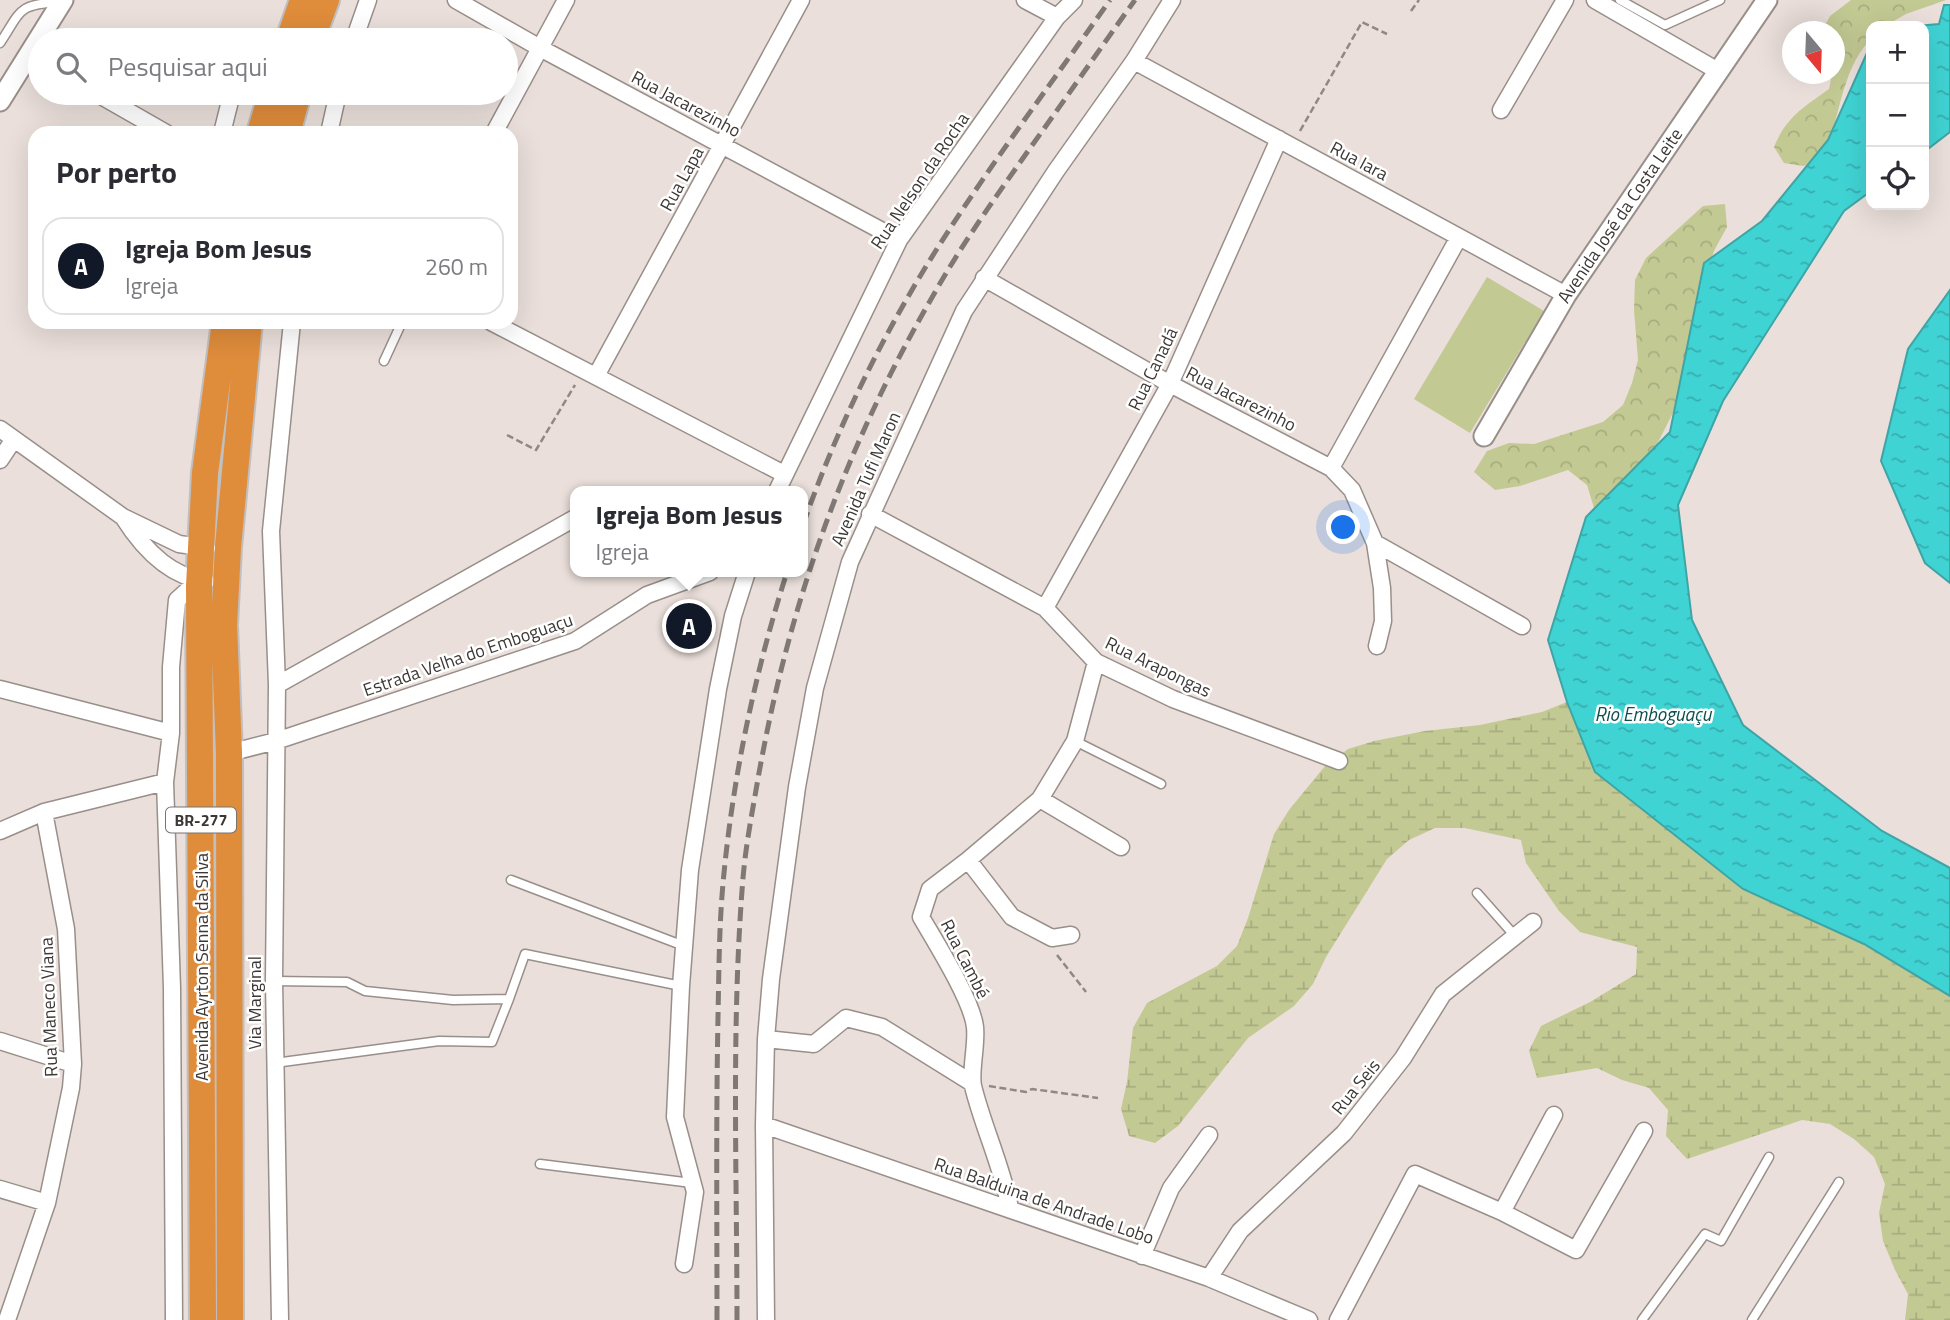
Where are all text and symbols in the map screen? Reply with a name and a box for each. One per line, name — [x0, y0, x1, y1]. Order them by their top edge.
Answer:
north arrow — [1782, 21, 1845, 84]
map controls — [1866, 21, 1929, 210]
button: + — [1866, 21, 1929, 84]
search box — [28, 28, 518, 105]
text: Pesquisar aqui — [108, 47, 268, 86]
icon: search — [52, 48, 90, 86]
street label: Rua Jacarezinho — [627, 63, 746, 144]
button: − — [1866, 84, 1929, 147]
street label: Rua Nelson da Rocha — [864, 107, 975, 255]
street label: Avenida José da Costa Leite — [1550, 122, 1689, 308]
street label: Rua Iara — [1325, 134, 1393, 187]
street label: Rua Lapa — [653, 142, 710, 216]
button: locate — [1866, 147, 1929, 210]
text: Por perto — [56, 149, 177, 195]
text: Igreja Bom Jesus — [125, 229, 312, 268]
text: A — [74, 249, 88, 284]
text: 260 m — [425, 249, 488, 284]
text: Igreja — [125, 268, 178, 303]
street label: Rua Canadá — [1121, 323, 1184, 415]
street label: Rua Jacarezinho — [1181, 359, 1301, 438]
street label: Avenida Tufi Maron — [824, 407, 907, 550]
popup — [570, 486, 808, 577]
text: Igreja Bom Jesus — [596, 495, 782, 534]
your location — [1326, 510, 1360, 544]
text: Igreja — [596, 534, 649, 569]
pin: A — [666, 600, 712, 652]
street label: Estrada Velha do Emboguaçu — [359, 606, 576, 703]
street label: Rua Arapongas — [1101, 629, 1216, 704]
water label: Rio Emboguaçu — [1595, 699, 1713, 728]
road number: BR-277 — [166, 807, 236, 832]
street label: Avenida Ayrton Senna da Silva — [188, 853, 215, 1081]
street label: Rua Cambé — [934, 914, 997, 1003]
street label: Rua Maneco Viana — [33, 937, 64, 1077]
street label: Via Marginal — [241, 956, 268, 1050]
street label: Rua Seis — [1325, 1053, 1386, 1120]
street label: Rua Balduina de Andrade Lobo — [931, 1150, 1158, 1251]

